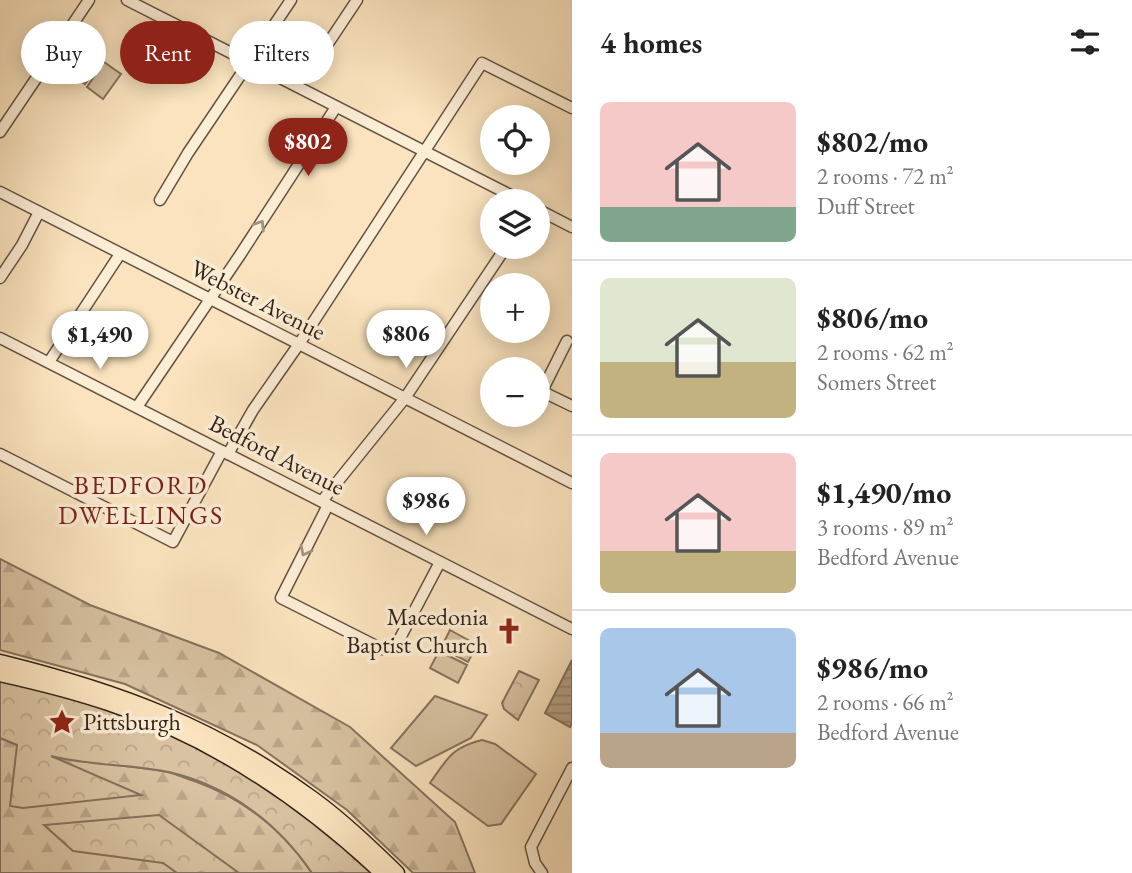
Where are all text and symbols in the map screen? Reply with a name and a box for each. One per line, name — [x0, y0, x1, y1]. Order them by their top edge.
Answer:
chip: Buy — [21, 21, 106, 84]
chip: Rent — [120, 21, 215, 84]
chip: Filters — [229, 21, 334, 84]
text: 4 homes — [600, 23, 702, 62]
icon: filters — [1066, 23, 1104, 61]
map controls — [480, 105, 550, 427]
button: locate — [480, 105, 550, 175]
pin: $802 — [267, 118, 349, 178]
text: $802/mo — [817, 122, 928, 161]
text: $802 — [284, 126, 332, 156]
icon: home — [656, 130, 740, 214]
text: 2 rooms · 72 m² — [817, 161, 954, 191]
button: layers — [480, 189, 550, 259]
text: Duff Street — [817, 191, 915, 221]
one-way arrow — [251, 219, 264, 232]
street label: Webster Avenue — [185, 252, 331, 347]
button: + — [480, 273, 550, 343]
text: $806/mo — [817, 298, 928, 337]
icon: home — [656, 306, 740, 390]
pin: $806 — [365, 310, 447, 370]
pin: $1,490 — [43, 312, 157, 371]
text: $806 — [382, 318, 430, 348]
text: $1,490 — [68, 319, 132, 349]
text: 2 rooms · 62 m² — [817, 337, 954, 367]
button: − — [480, 357, 550, 427]
text: Somers Street — [817, 367, 936, 397]
street label: Bedford Avenue — [204, 407, 350, 502]
district label: BEDFORD DWELLINGS — [58, 468, 224, 532]
text: $1,490/mo — [817, 473, 951, 512]
pin: $986 — [385, 477, 467, 537]
icon: home — [656, 481, 740, 565]
text: $986 — [402, 485, 450, 515]
text: 3 rooms · 89 m² — [817, 512, 954, 542]
text: Bedford Avenue — [817, 542, 959, 572]
one-way arrow — [299, 544, 313, 556]
place label: Macedonia Baptist Church — [346, 601, 488, 660]
church icon: Macedonia Baptist Church — [494, 616, 524, 646]
text: $986/mo — [817, 648, 928, 687]
icon: home — [656, 656, 740, 740]
text: 2 rooms · 66 m² — [817, 687, 954, 717]
place label: Pittsburgh — [83, 706, 181, 737]
place icon: Pittsburgh — [47, 707, 77, 737]
text: Bedford Avenue — [817, 717, 959, 747]

